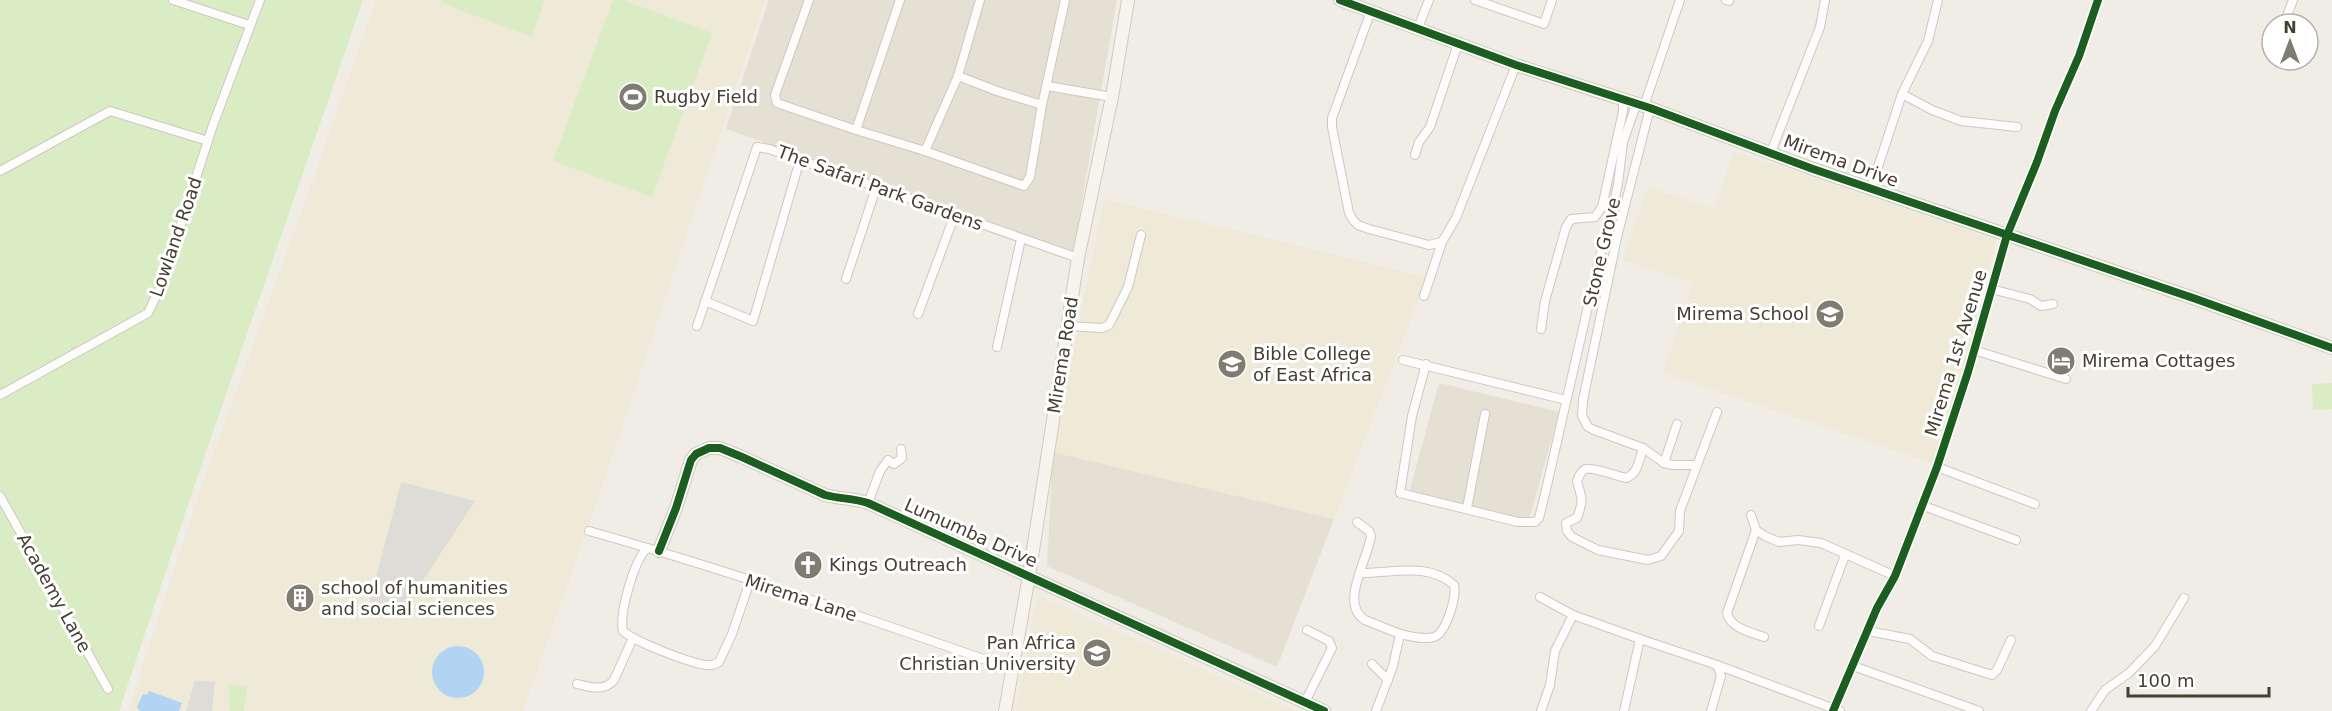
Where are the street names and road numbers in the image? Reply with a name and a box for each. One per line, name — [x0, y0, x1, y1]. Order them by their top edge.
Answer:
street label: Mirema Drive — [1781, 130, 1902, 191]
street label: The Safari Park Gardens — [774, 140, 986, 235]
street label: Lowland Road — [145, 174, 206, 299]
street label: Stone Grove — [1579, 195, 1624, 309]
street label: Mirema 1st Avenue — [1920, 267, 1991, 439]
street label: Mirema Road — [1043, 295, 1082, 415]
street label: Lumumba Drive — [901, 494, 1041, 571]
street label: Academy Lane — [13, 530, 96, 656]
street label: Mirema Lane — [743, 570, 860, 626]

